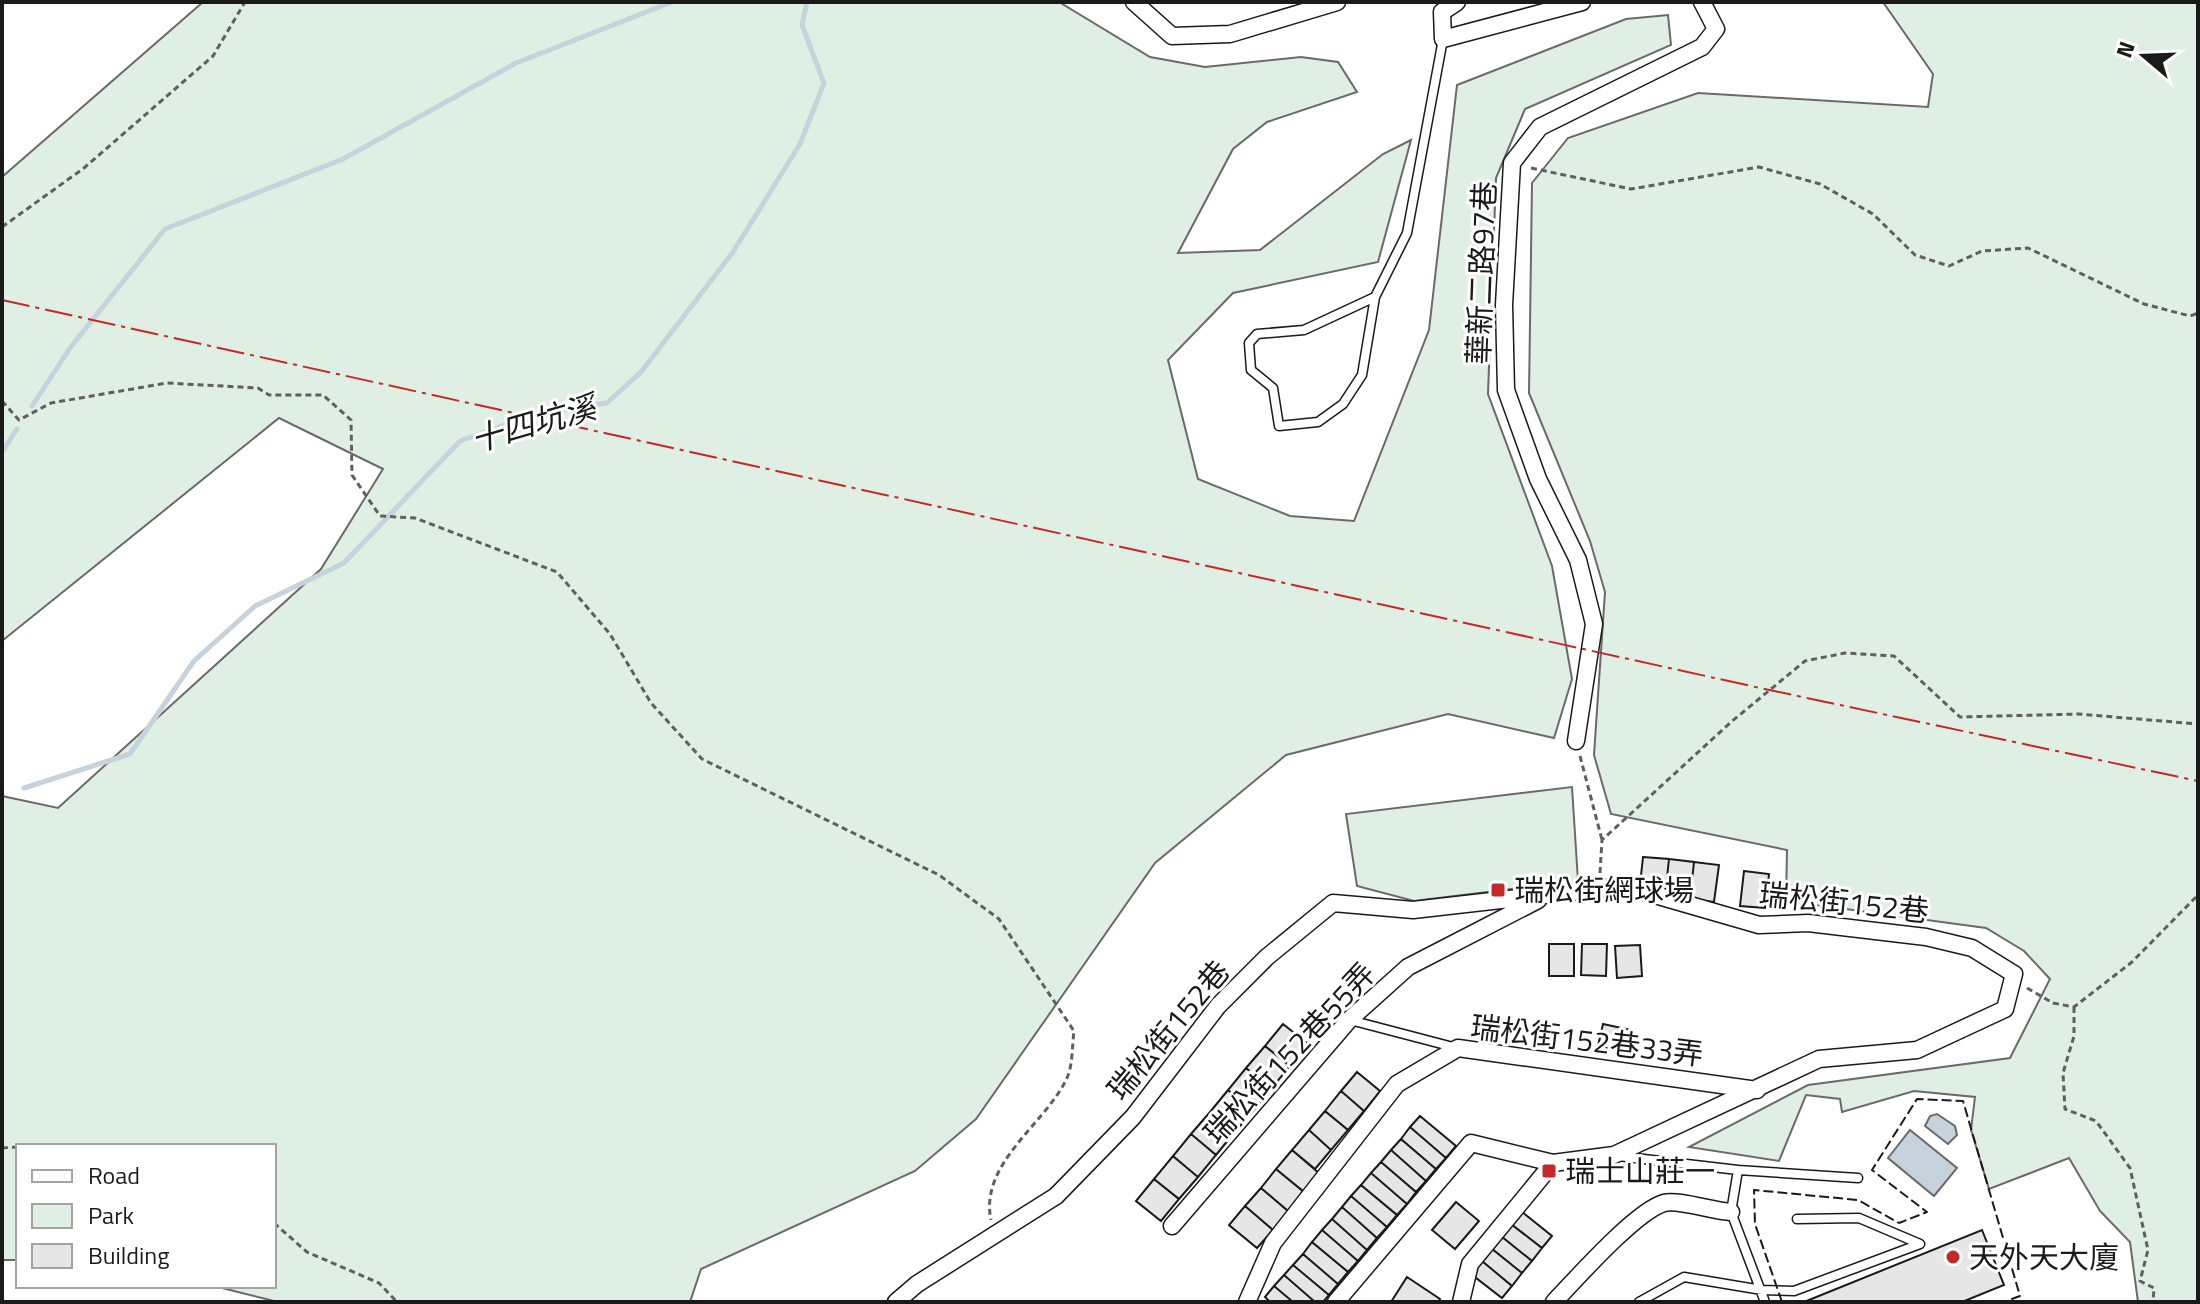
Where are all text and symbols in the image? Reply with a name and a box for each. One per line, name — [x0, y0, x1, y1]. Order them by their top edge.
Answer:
north arrow — [2104, 16, 2184, 96]
text: N — [2107, 37, 2144, 62]
street label: 華新二路97巷 — [1455, 180, 1507, 366]
water label: 十四坑溪 — [465, 381, 605, 464]
place label: 瑞松街網球場 — [1514, 867, 1694, 913]
street label: 瑞松街152巷 — [1757, 870, 1931, 934]
marker: 瑞松街網球場 — [1489, 881, 1507, 899]
street label: 瑞松街152巷 — [1096, 950, 1240, 1110]
street label: 瑞松街152巷55弄 — [1192, 952, 1386, 1154]
street label: 瑞松街152巷33弄 — [1468, 1003, 1706, 1077]
legend — [16, 1144, 276, 1288]
place label: 瑞士山莊一 — [1565, 1148, 1715, 1194]
text: Road — [88, 1157, 140, 1193]
marker: 瑞士山莊一 — [1540, 1162, 1558, 1180]
text: Park — [88, 1197, 134, 1233]
place label: 天外天大廈 — [1969, 1234, 2119, 1280]
text: Building — [88, 1237, 170, 1273]
marker: 天外天大廈 — [1944, 1248, 1962, 1266]

